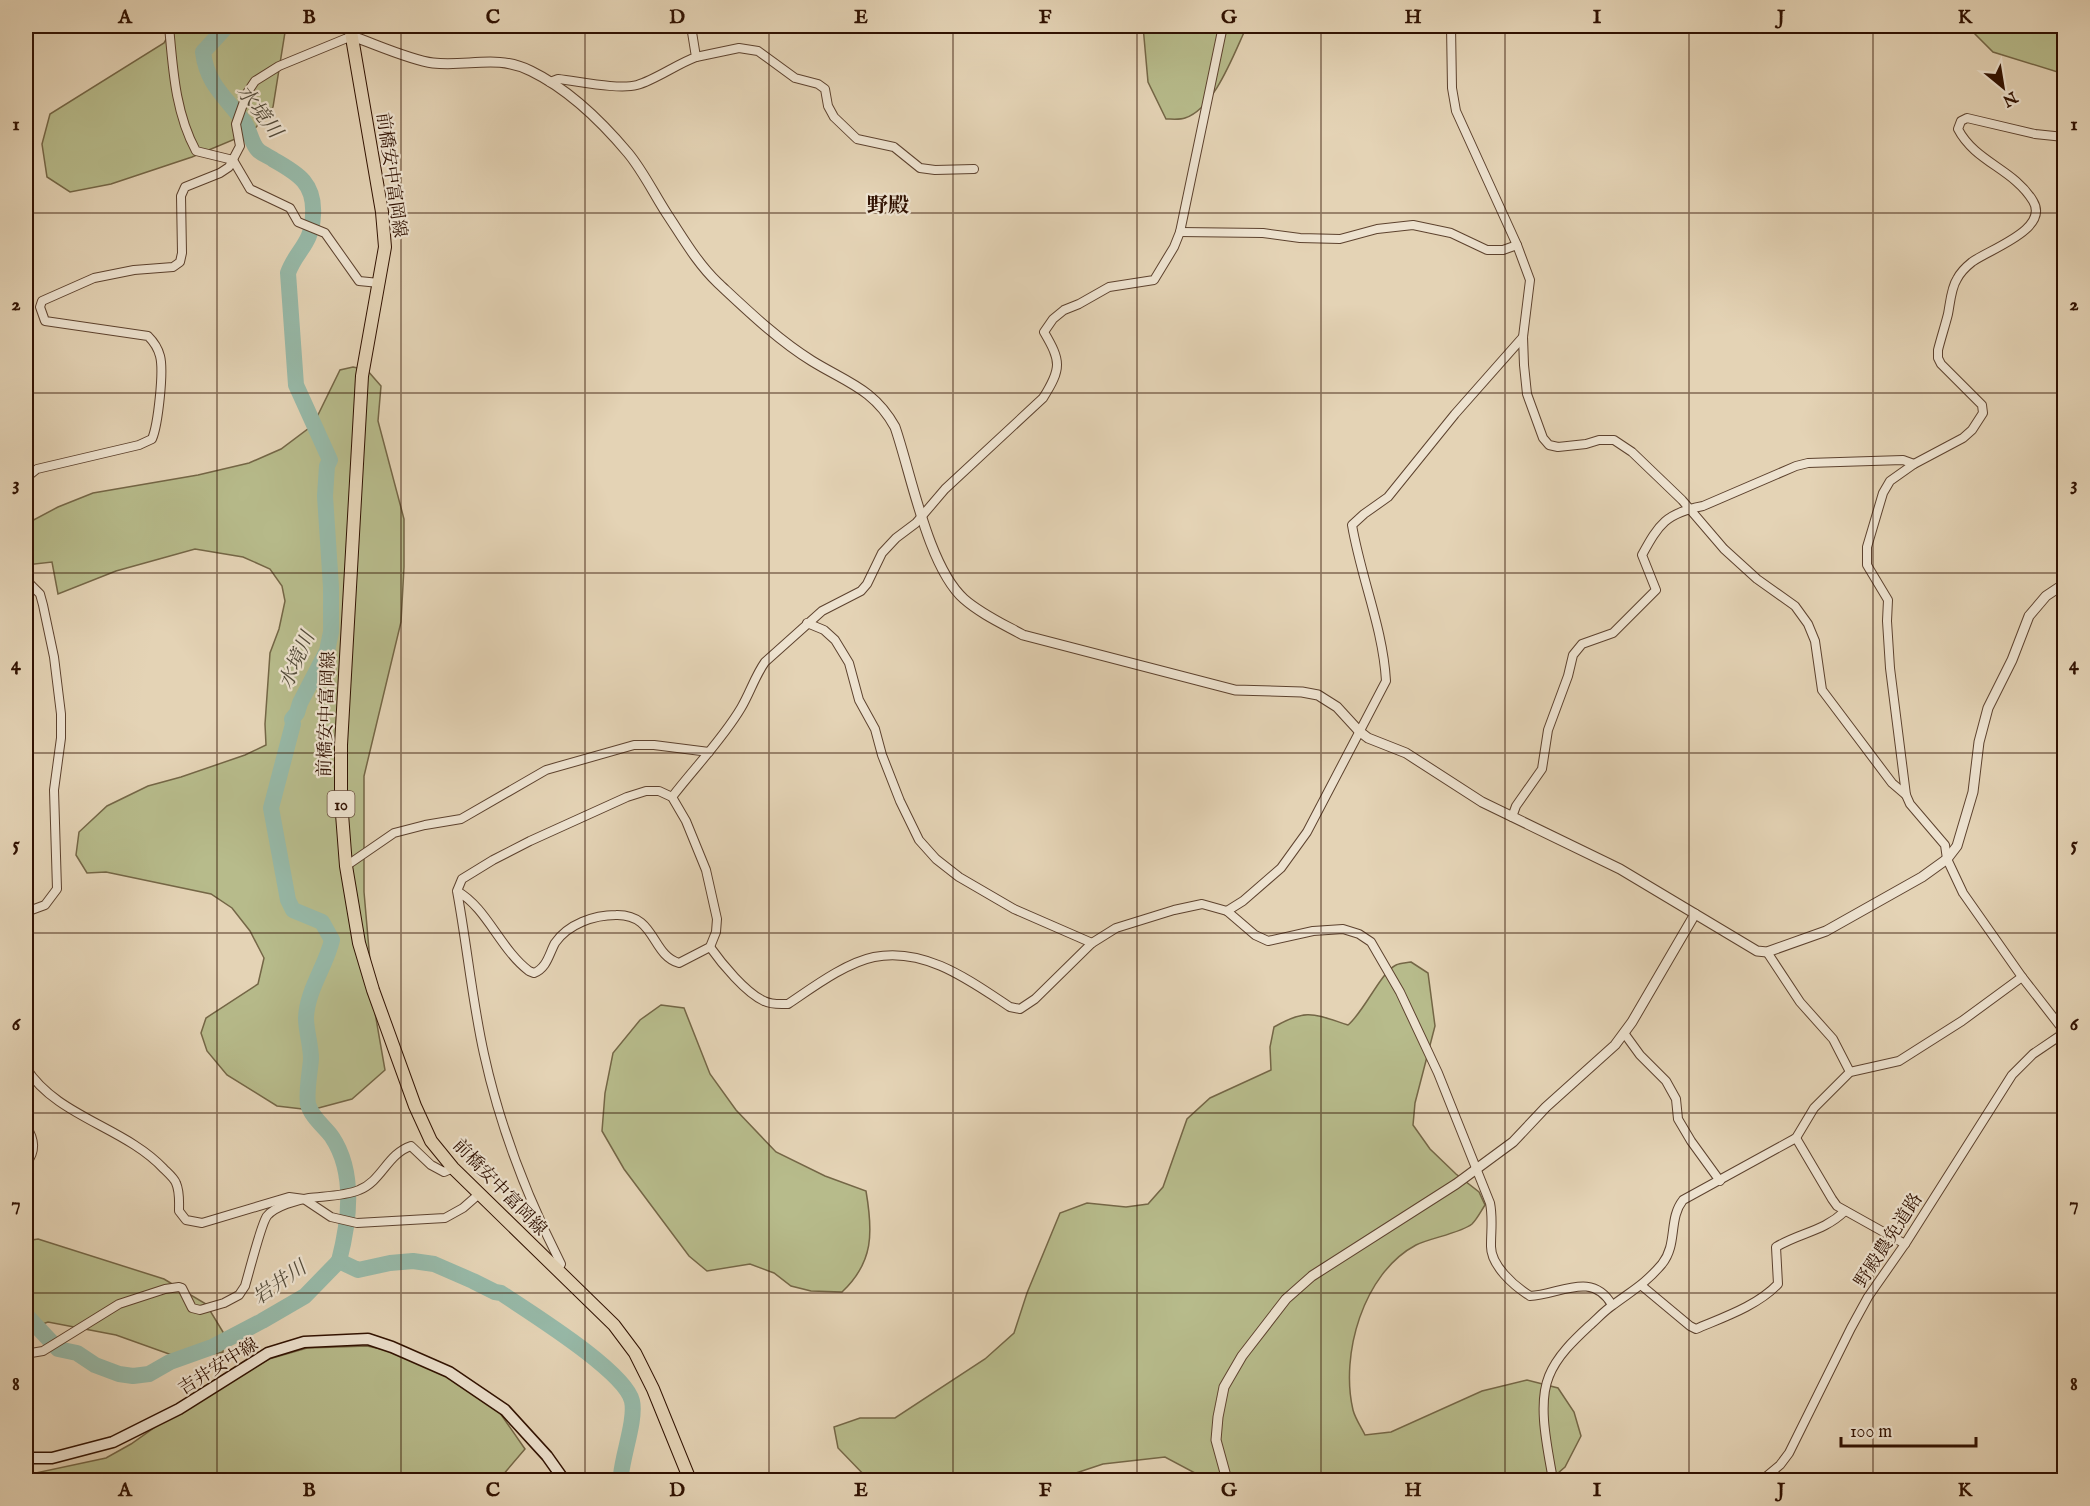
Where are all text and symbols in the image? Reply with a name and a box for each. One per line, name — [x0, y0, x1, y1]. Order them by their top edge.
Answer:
text: A — [117, 5, 133, 30]
text: B — [302, 5, 316, 30]
text: C — [486, 5, 500, 30]
text: D — [669, 5, 685, 30]
text: E — [854, 5, 868, 30]
text: F — [1039, 5, 1052, 30]
text: G — [1221, 5, 1238, 30]
text: H — [1404, 5, 1422, 30]
text: I — [1593, 5, 1602, 30]
text: J — [1774, 5, 1786, 30]
text: K — [1958, 5, 1974, 30]
north arrow — [1973, 57, 2033, 117]
water label: 水境川 — [231, 80, 288, 145]
text: N — [1998, 86, 2021, 110]
street label: 前橋安中富岡線 — [370, 111, 411, 239]
text: 1 — [12, 112, 20, 137]
text: 1 — [2070, 112, 2078, 137]
district label: 野殿 — [867, 193, 909, 220]
text: 2 — [11, 292, 21, 317]
text: 2 — [2069, 292, 2079, 317]
text: 3 — [12, 472, 20, 497]
text: 3 — [2070, 472, 2078, 497]
water label: 水境川 — [274, 626, 322, 693]
street label: 前橋安中富岡線 — [314, 651, 341, 777]
text: 4 — [11, 652, 22, 677]
text: 4 — [2069, 652, 2080, 677]
road number: 10 — [328, 791, 354, 817]
text: 5 — [12, 832, 20, 857]
text: 5 — [2070, 832, 2078, 857]
text: 6 — [12, 1012, 22, 1037]
text: 6 — [2070, 1012, 2080, 1037]
street label: 前橋安中富岡線 — [447, 1135, 551, 1241]
street label: 野殿農免道路 — [1850, 1189, 1928, 1292]
text: 7 — [11, 1192, 21, 1217]
text: 7 — [2069, 1192, 2079, 1217]
water label: 岩井川 — [248, 1255, 313, 1311]
street label: 吉井安中線 — [175, 1334, 263, 1401]
text: 8 — [12, 1372, 20, 1397]
text: 8 — [2070, 1372, 2078, 1397]
scale bar — [1841, 1410, 1976, 1448]
text: 100 m — [1850, 1421, 1892, 1444]
text: A — [117, 1478, 133, 1503]
text: B — [302, 1478, 316, 1503]
text: C — [486, 1478, 500, 1503]
text: D — [669, 1478, 685, 1503]
text: E — [854, 1478, 868, 1503]
text: F — [1039, 1478, 1052, 1503]
text: G — [1221, 1478, 1238, 1503]
text: H — [1404, 1478, 1422, 1503]
text: I — [1593, 1478, 1602, 1503]
text: J — [1774, 1478, 1786, 1503]
text: K — [1958, 1478, 1974, 1503]

